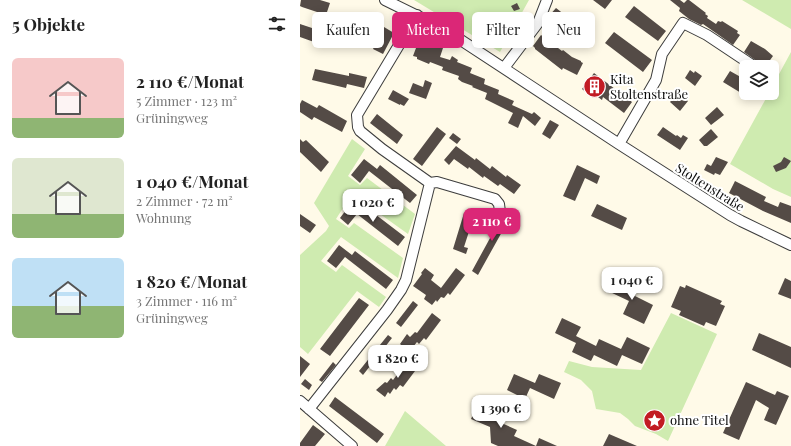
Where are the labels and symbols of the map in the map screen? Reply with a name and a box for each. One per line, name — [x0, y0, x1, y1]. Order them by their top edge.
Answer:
place label: Kita Stoltenstraße — [610, 70, 689, 102]
building icon: Kita Stoltenstraße — [581, 73, 607, 99]
street label: Stoltenstraße — [673, 159, 748, 215]
pin: 1 020 € — [336, 189, 410, 223]
pin: 2 110 € — [455, 208, 529, 242]
pin: 1 040 € — [595, 267, 669, 301]
pin: 1 820 € — [361, 345, 435, 379]
pin: 1 390 € — [464, 395, 538, 429]
place icon: ohne Titel — [642, 407, 668, 433]
place label: ohne Titel — [670, 411, 729, 428]

